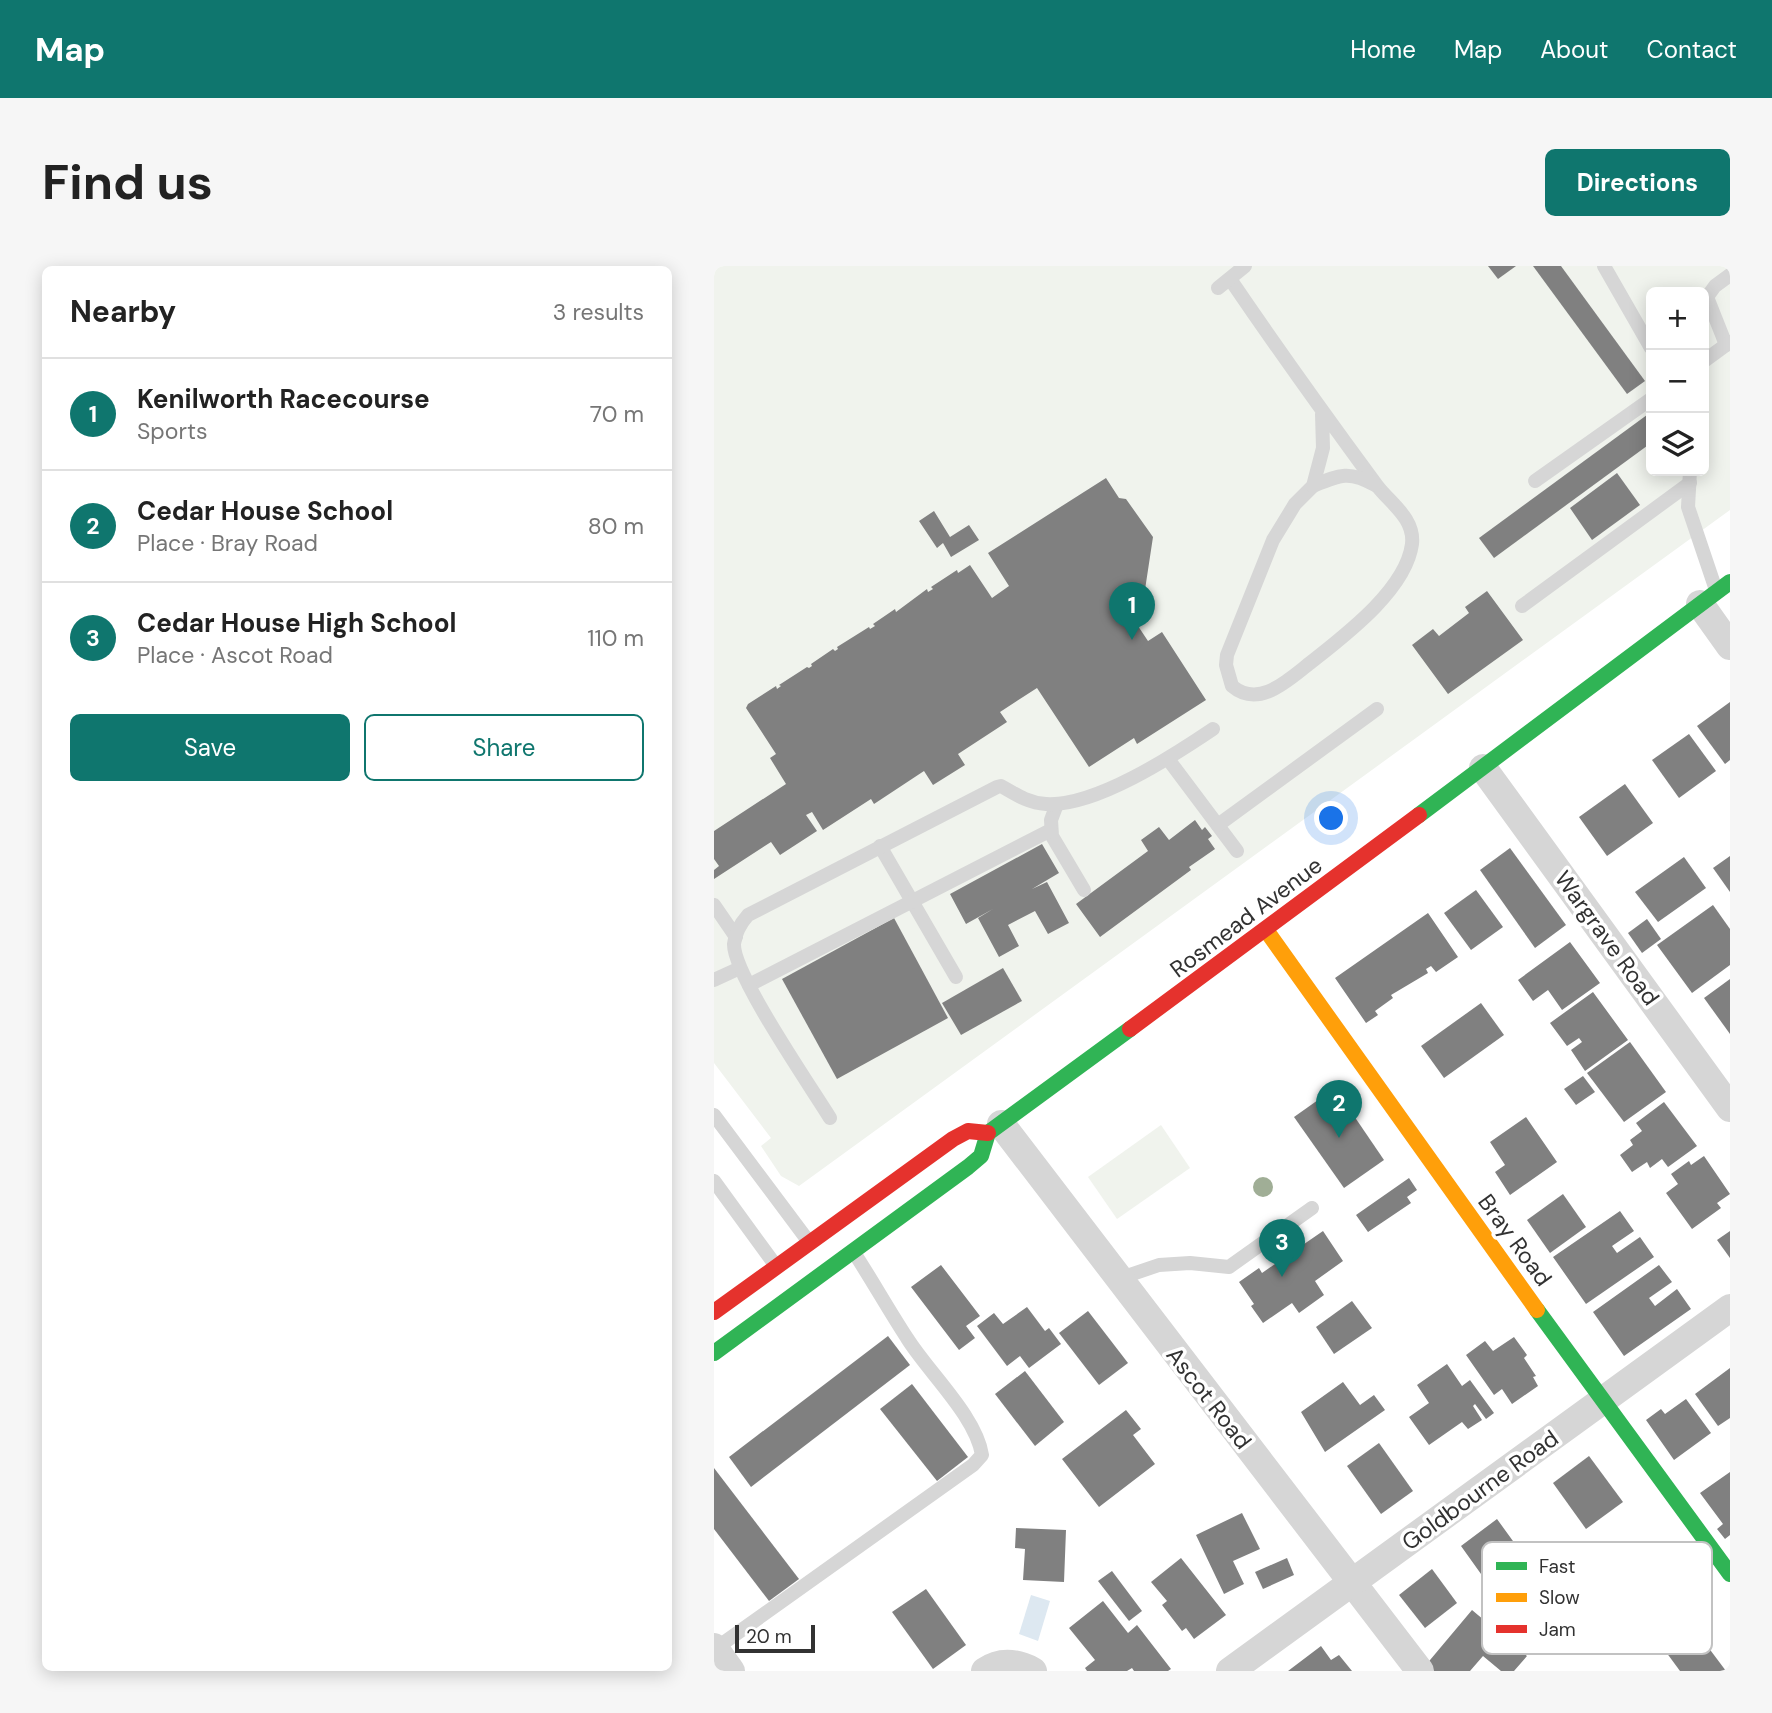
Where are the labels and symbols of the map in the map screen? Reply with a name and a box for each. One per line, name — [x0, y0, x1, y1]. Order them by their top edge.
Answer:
pin: 1 — [1109, 582, 1155, 640]
your location — [1314, 801, 1348, 835]
street label: Rosmead Avenue — [1164, 850, 1328, 984]
street label: Wargrave Road — [1548, 865, 1666, 1011]
pin: 2 — [1316, 1080, 1362, 1138]
street label: Bray Road — [1471, 1188, 1559, 1292]
pin: 3 — [1259, 1219, 1305, 1277]
street label: Ascot Road — [1160, 1341, 1258, 1455]
street label: Goldbourne Road — [1396, 1423, 1564, 1557]
legend — [1482, 1542, 1712, 1654]
text: Fast — [1539, 1554, 1575, 1579]
text: Slow — [1539, 1585, 1580, 1610]
text: Jam — [1539, 1617, 1576, 1642]
scale bar — [735, 1622, 816, 1654]

